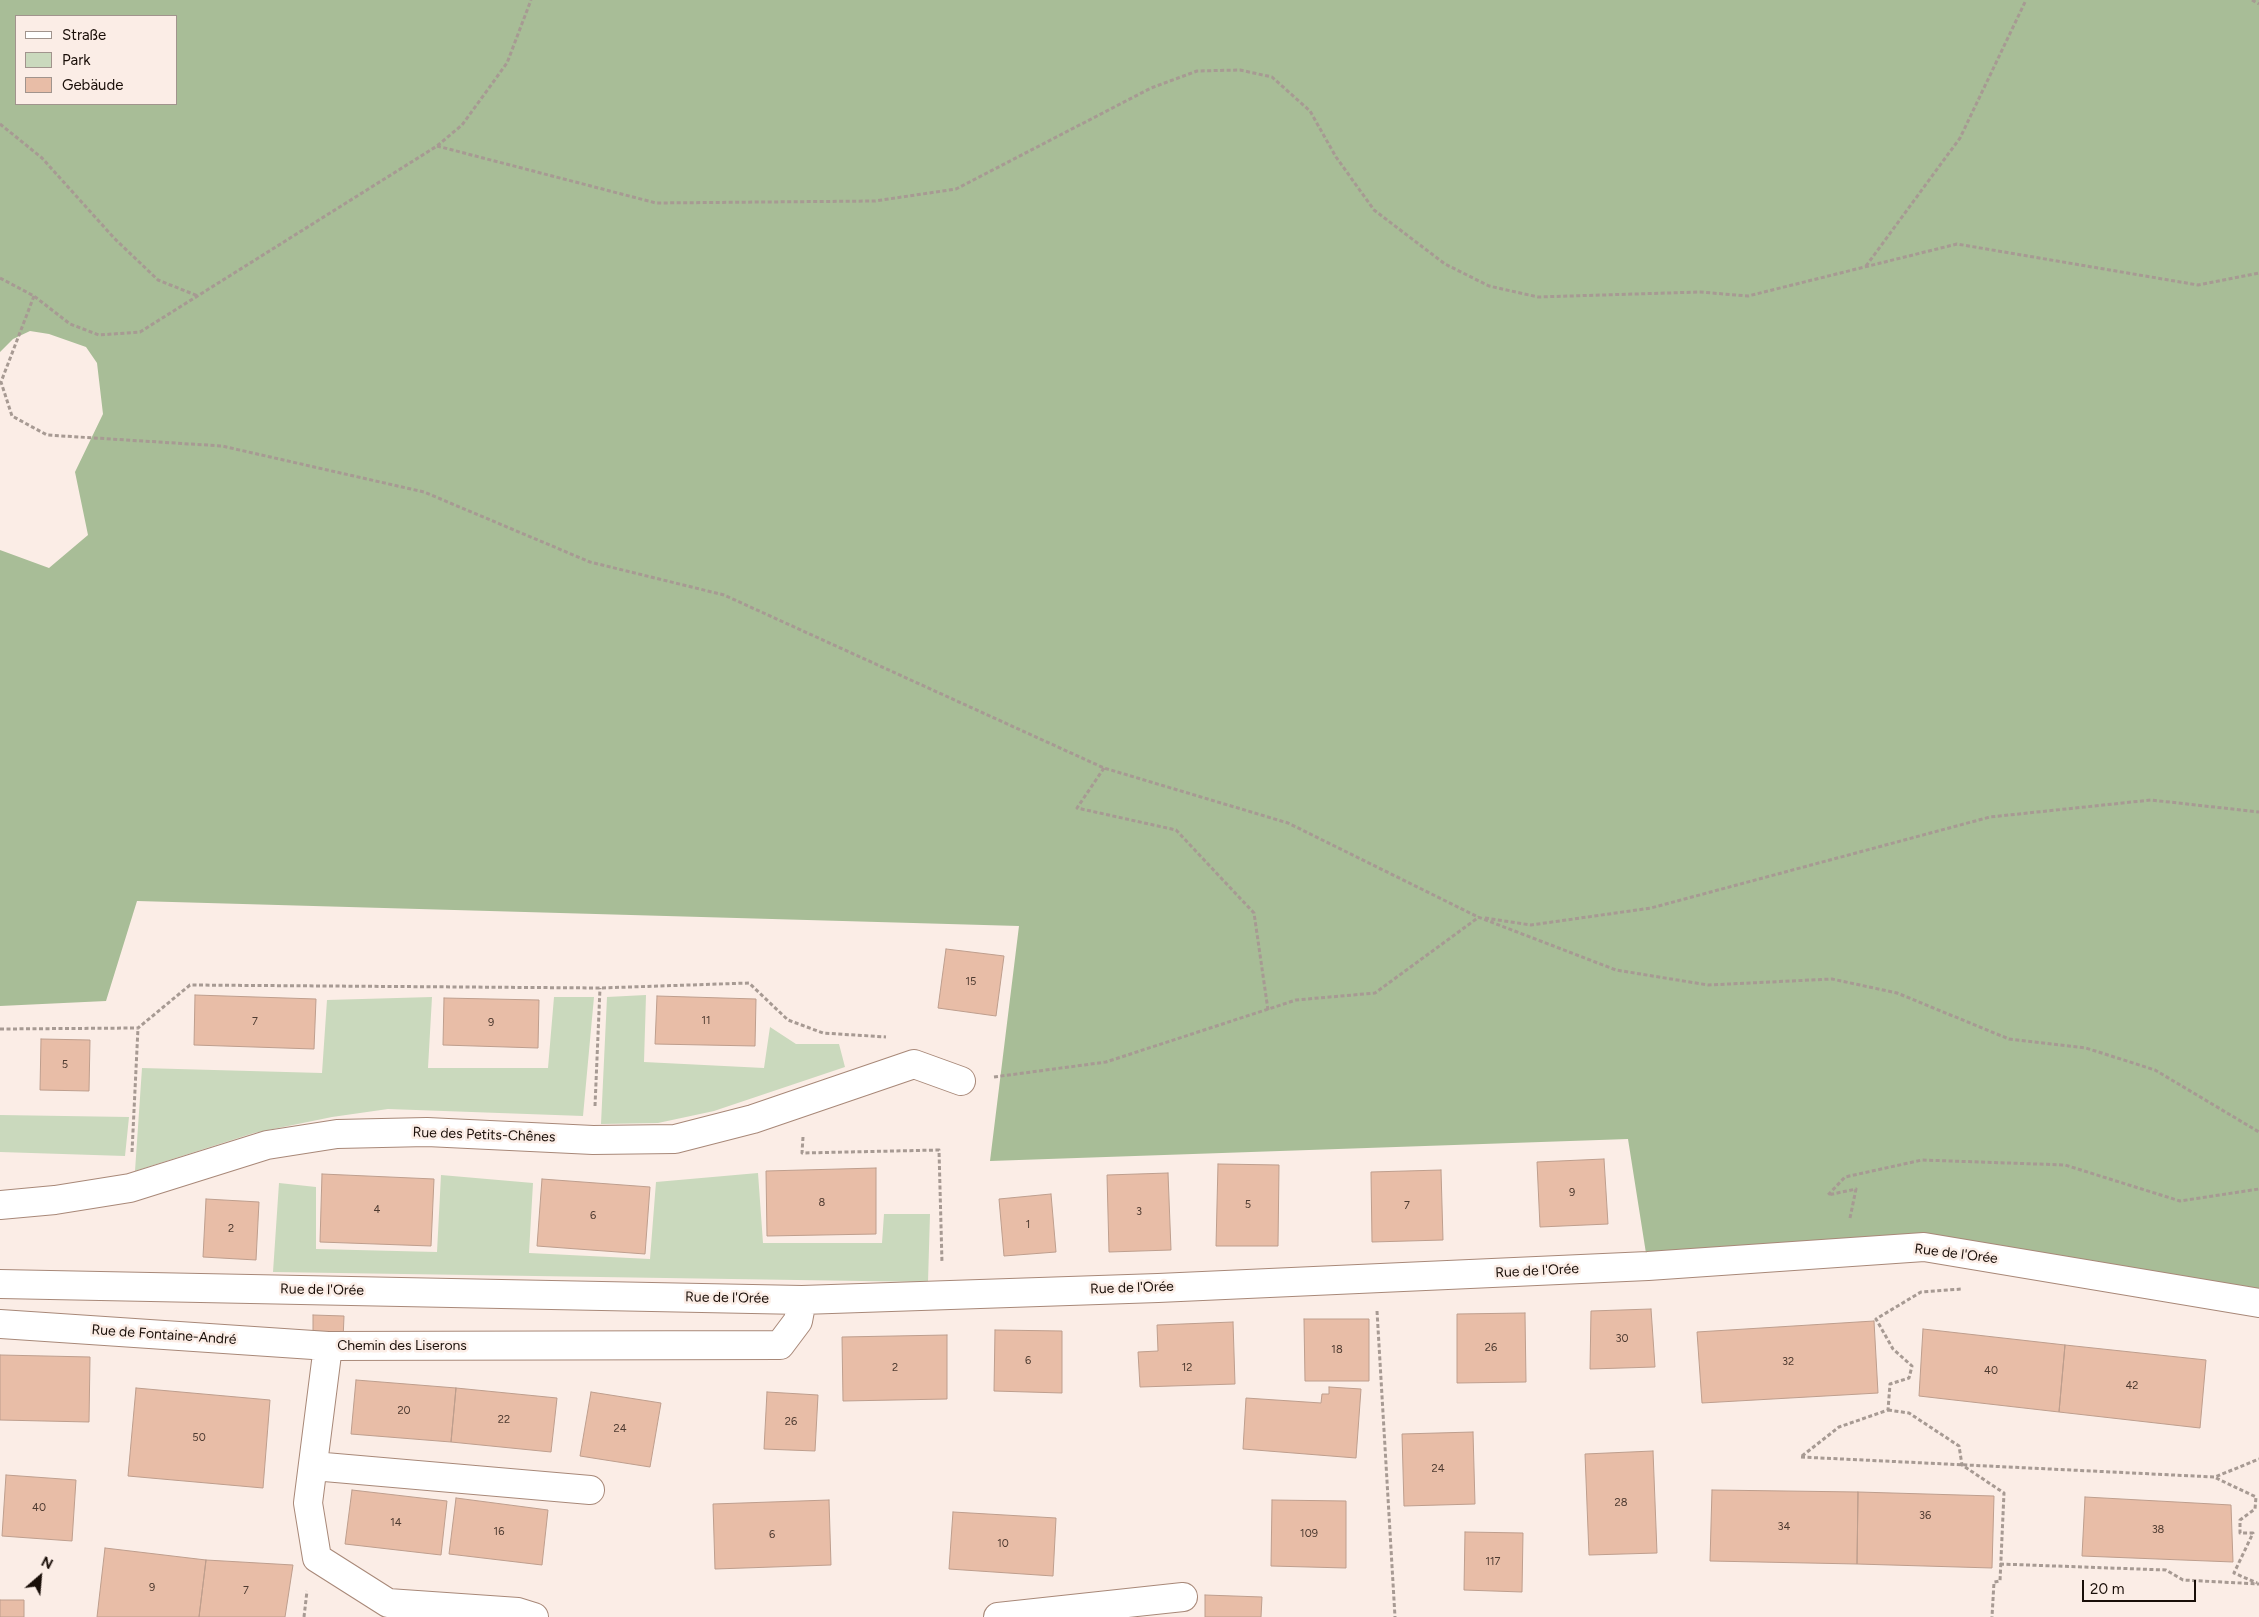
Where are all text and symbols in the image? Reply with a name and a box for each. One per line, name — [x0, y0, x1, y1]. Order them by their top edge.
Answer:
legend — [15, 15, 178, 105]
text: Straße — [62, 26, 106, 44]
text: Park — [62, 51, 91, 69]
text: Gebäude — [62, 76, 123, 94]
house number: 15 — [966, 975, 976, 989]
house number: 11 — [701, 1014, 711, 1028]
house number: 7 — [252, 1015, 258, 1029]
house number: 9 — [488, 1016, 494, 1030]
house number: 5 — [62, 1058, 68, 1072]
street label: Rue des Petits-Chênes — [412, 1124, 556, 1146]
house number: 9 — [1569, 1186, 1575, 1200]
house number: 8 — [819, 1196, 825, 1210]
house number: 5 — [1245, 1198, 1251, 1212]
house number: 7 — [1404, 1199, 1410, 1213]
house number: 4 — [374, 1203, 380, 1217]
house number: 3 — [1136, 1205, 1142, 1219]
house number: 6 — [590, 1209, 596, 1223]
house number: 1 — [1026, 1218, 1030, 1232]
house number: 2 — [228, 1222, 234, 1236]
street label: Rue de l'Orée — [1913, 1241, 1999, 1267]
street label: Rue de l'Orée — [1495, 1260, 1579, 1282]
street label: Rue de l'Orée — [1090, 1278, 1174, 1298]
street label: Rue de l'Orée — [280, 1281, 364, 1299]
street label: Rue de l'Orée — [685, 1289, 769, 1307]
street label: Rue de Fontaine-André — [91, 1322, 237, 1348]
house number: 30 — [1615, 1332, 1629, 1346]
street label: Chemin des Liserons — [337, 1338, 467, 1354]
house number: 26 — [1485, 1341, 1497, 1355]
house number: 18 — [1331, 1343, 1343, 1357]
house number: 6 — [1025, 1354, 1031, 1368]
house number: 32 — [1782, 1355, 1794, 1369]
house number: 2 — [892, 1361, 898, 1375]
house number: 12 — [1182, 1361, 1192, 1375]
house number: 40 — [1984, 1364, 1998, 1378]
house number: 42 — [2126, 1379, 2138, 1393]
house number: 20 — [397, 1404, 411, 1418]
house number: 22 — [498, 1413, 510, 1427]
house number: 26 — [785, 1415, 797, 1429]
house number: 24 — [614, 1422, 626, 1436]
house number: 50 — [192, 1431, 206, 1445]
house number: 24 — [1432, 1462, 1444, 1476]
house number: 28 — [1615, 1496, 1627, 1510]
house number: 40 — [32, 1501, 46, 1515]
house number: 36 — [1919, 1509, 1931, 1523]
house number: 14 — [390, 1516, 402, 1530]
house number: 34 — [1778, 1520, 1790, 1534]
house number: 38 — [2152, 1523, 2164, 1537]
house number: 16 — [494, 1525, 504, 1539]
house number: 109 — [1300, 1527, 1318, 1541]
house number: 6 — [769, 1528, 775, 1542]
house number: 10 — [997, 1537, 1009, 1551]
north arrow — [15, 1552, 65, 1602]
text: N — [38, 1553, 56, 1573]
house number: 117 — [1486, 1555, 1500, 1569]
scale bar — [2084, 1570, 2198, 1602]
text: 20 m — [2090, 1580, 2124, 1598]
house number: 9 — [149, 1581, 155, 1595]
house number: 7 — [243, 1584, 249, 1598]

